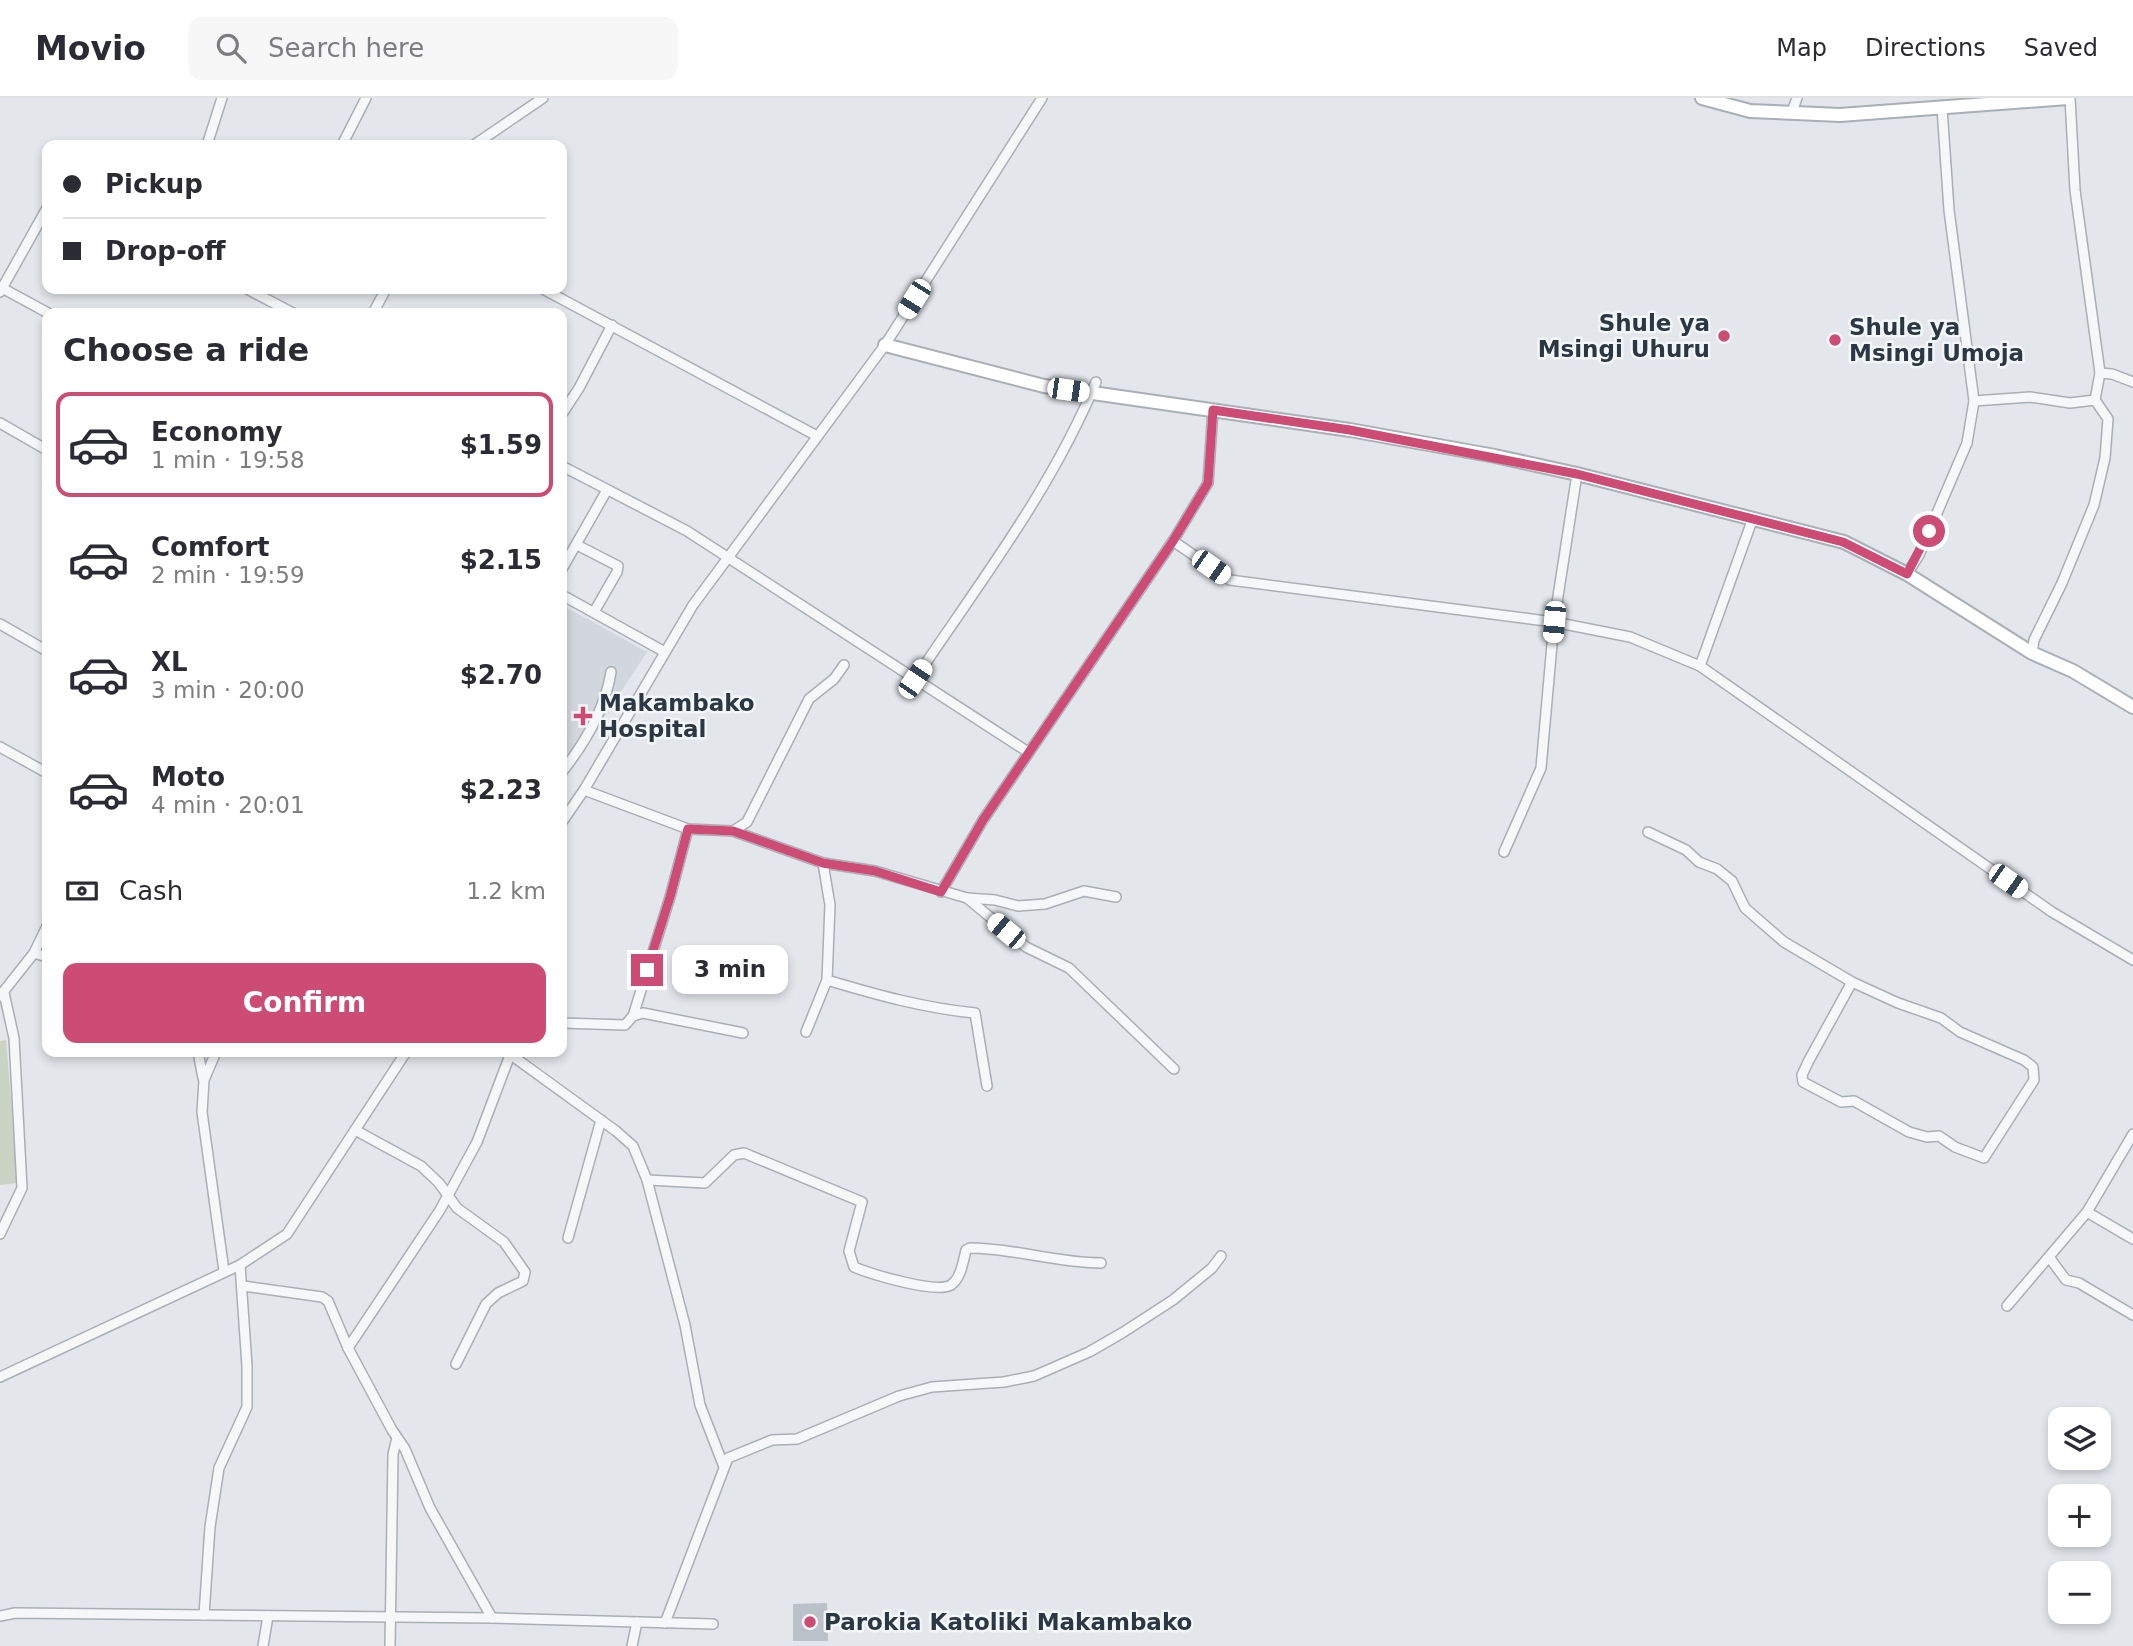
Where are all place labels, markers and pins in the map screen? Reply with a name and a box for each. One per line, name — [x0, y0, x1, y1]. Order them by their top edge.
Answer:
place label: Shule ya Msingi Uhuru — [1538, 310, 1710, 362]
place label: Shule ya Msingi Umoja — [1849, 314, 2024, 366]
marker: Shule ya Msingi Uhuru — [1716, 328, 1732, 344]
marker: Shule ya Msingi Umoja — [1827, 332, 1843, 348]
place label: Makambako Hospital — [599, 690, 755, 742]
marker: Makambako Hospital — [573, 706, 593, 726]
place label: Parokia Katoliki Makambako — [824, 1609, 1192, 1635]
marker: Parokia Katoliki Makambako — [802, 1614, 818, 1630]

